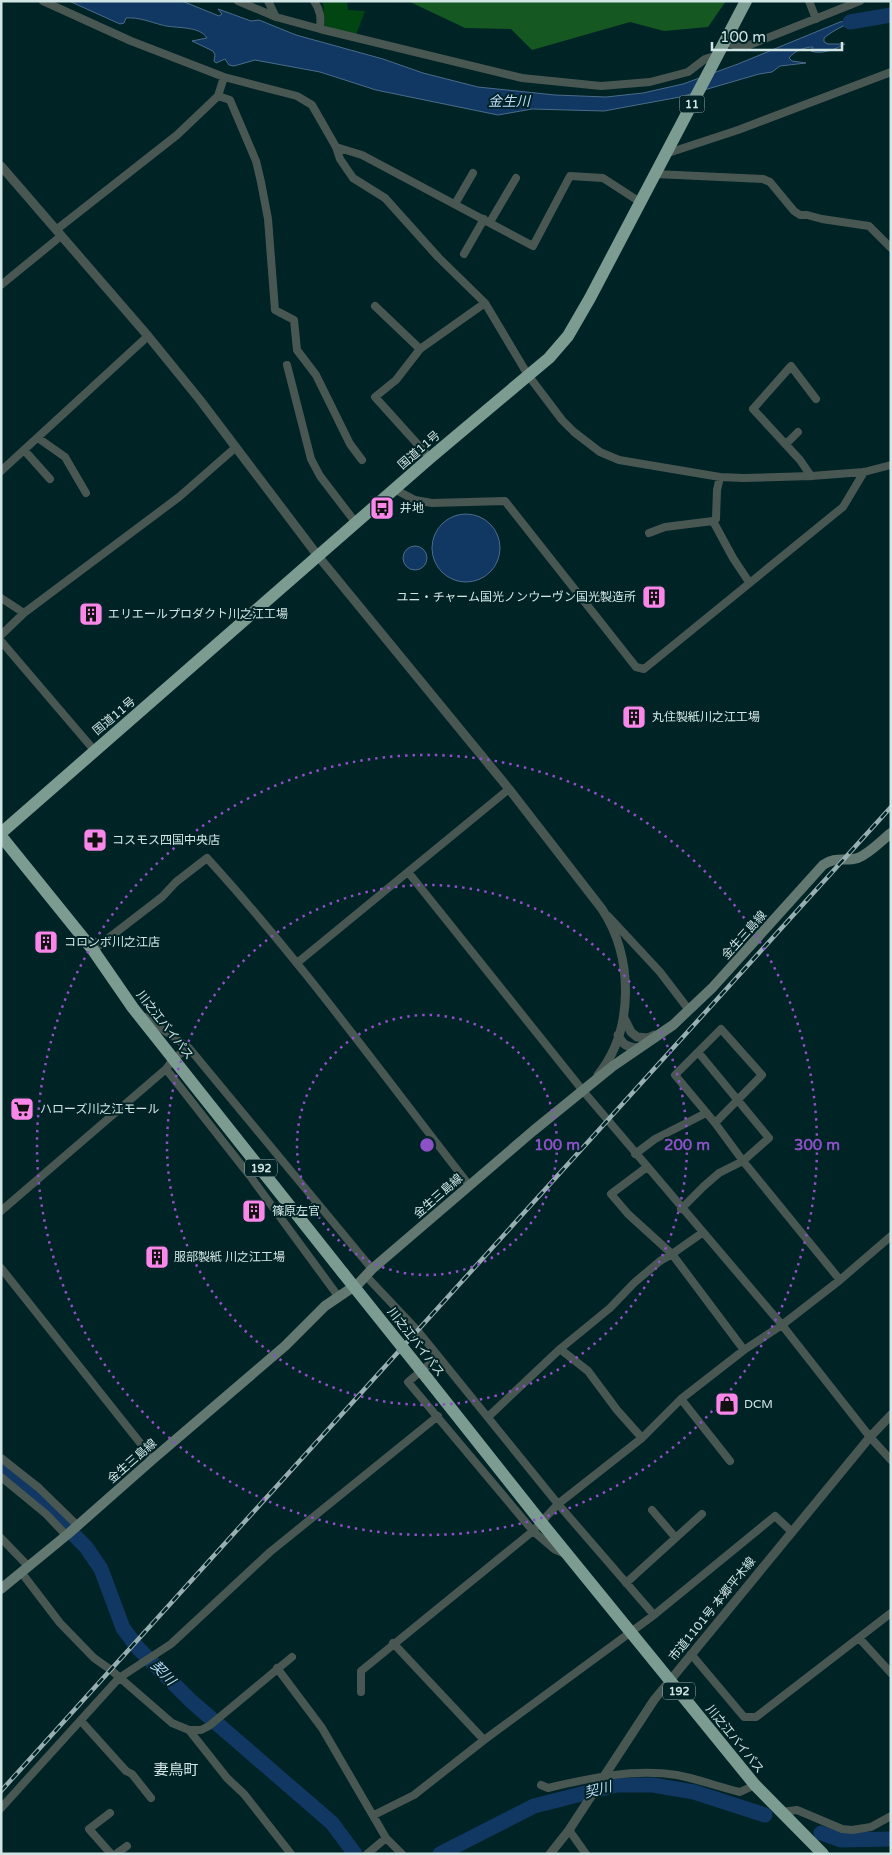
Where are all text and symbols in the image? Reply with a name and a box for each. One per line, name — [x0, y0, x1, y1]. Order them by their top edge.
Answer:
scale bar — [712, 20, 842, 52]
text: 100 m — [720, 28, 766, 46]
water label: 金生川 — [488, 93, 532, 110]
road number: 11 — [680, 96, 704, 112]
street label: 国道11号 — [395, 428, 443, 472]
bus stop icon: 井地 — [369, 495, 395, 521]
place label: 井地 — [400, 501, 424, 515]
building icon: ユニ・チャーム国光ノンウーヴン国光製造所 — [641, 584, 667, 610]
place label: ユニ・チャーム国光ノンウーヴン国光製造所 — [396, 590, 636, 604]
building icon: エリエールプロダクト川之江工場 — [78, 601, 104, 627]
place label: エリエールプロダクト川之江工場 — [108, 607, 288, 621]
street label: 国道11号 — [90, 694, 138, 738]
building icon: 丸住製紙川之江工場 — [621, 704, 647, 730]
place label: 丸住製紙川之江工場 — [652, 710, 760, 724]
pharmacy icon: コスモス四国中央店 — [82, 827, 108, 853]
place label: コスモス四国中央店 — [112, 833, 220, 847]
street label: 金生三島線 — [719, 908, 769, 962]
building icon: コロンボ川之江店 — [33, 929, 59, 955]
place label: コロンボ川之江店 — [64, 935, 160, 949]
street label: 川之江バイパス — [134, 988, 196, 1062]
supermarket icon: ハローズ川之江モール — [9, 1096, 35, 1122]
place label: ハローズ川之江モール — [40, 1102, 159, 1116]
centre of rings — [418, 1136, 436, 1154]
text: 100 m — [534, 1136, 580, 1154]
text: 200 m — [664, 1136, 710, 1154]
text: 300 m — [794, 1136, 840, 1154]
road number: 192 — [245, 1160, 277, 1176]
street label: 金生三島線 — [411, 1171, 465, 1221]
building icon: 篠原左官 — [241, 1198, 267, 1224]
place label: 篠原左官 — [272, 1204, 320, 1218]
building icon: 服部製紙 川之江工場 — [144, 1244, 170, 1270]
place label: 服部製紙 川之江工場 — [174, 1250, 285, 1264]
street label: 川之江バイパス — [385, 1305, 447, 1379]
shop icon: DCM — [714, 1391, 740, 1417]
place label: DCM — [744, 1397, 773, 1411]
street label: 金生三島線 — [105, 1436, 159, 1486]
street label: 市道1101号 本郷平木線 — [666, 1554, 758, 1664]
water label: 契川 — [147, 1657, 180, 1690]
road number: 192 — [663, 1682, 695, 1700]
street label: 川之江バイパス — [703, 1702, 767, 1776]
district label: 妻鳥町 — [153, 1761, 199, 1779]
water label: 契川 — [582, 1778, 616, 1802]

